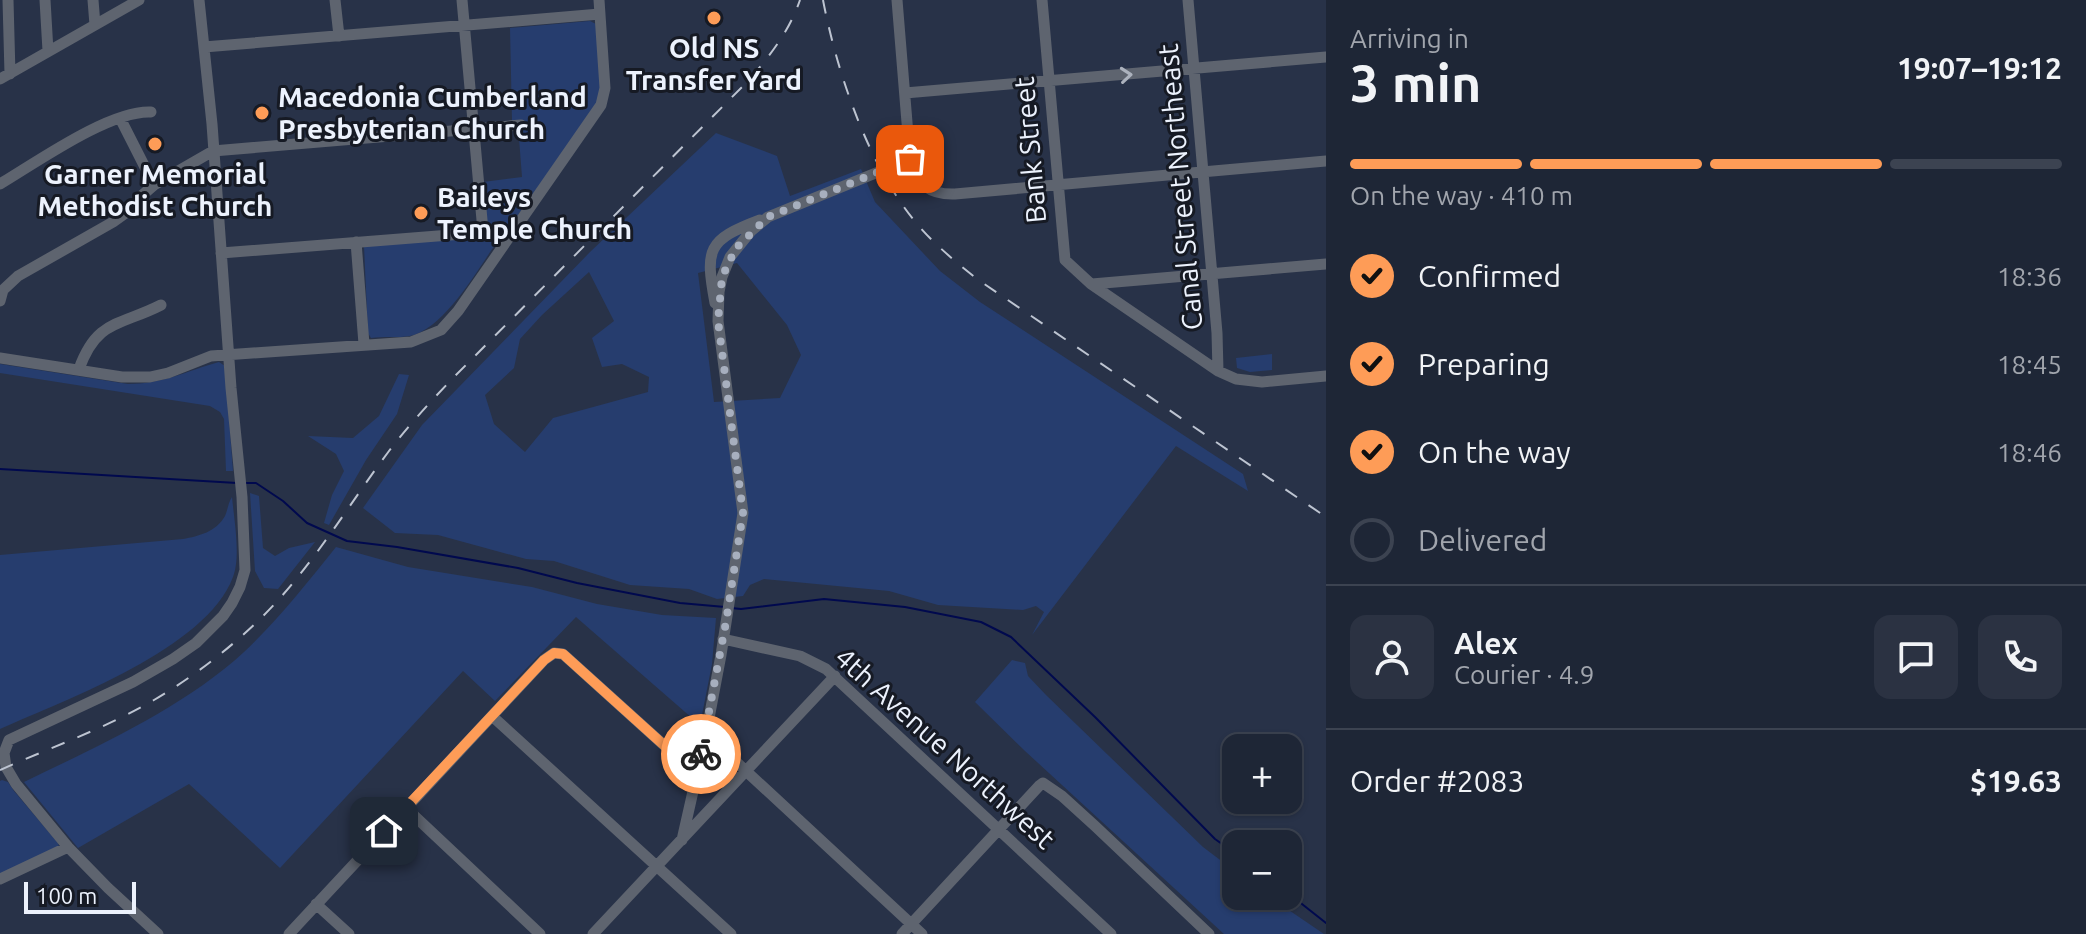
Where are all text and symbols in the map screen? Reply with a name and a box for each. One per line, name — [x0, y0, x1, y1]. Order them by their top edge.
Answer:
marker: Old NS Transfer Yard — [705, 9, 723, 27]
text: Arriving in — [1350, 24, 1469, 53]
place label: Old NS Transfer Yard — [626, 32, 802, 95]
street label: Canal Street Northeast — [1152, 43, 1207, 331]
text: 19:07–19:12 — [1897, 51, 2062, 85]
text: 3 min — [1350, 54, 1481, 112]
one-way arrow — [1120, 66, 1133, 83]
street label: Bank Street — [1008, 76, 1051, 225]
place label: Macedonia Cumberland Presbyterian Church — [278, 81, 587, 144]
marker: Macedonia Cumberland Presbyterian Church — [253, 104, 271, 122]
pin — [876, 125, 944, 193]
marker: Garner Memorial Methodist Church — [146, 135, 164, 153]
icon: bag — [888, 137, 932, 181]
place label: Garner Memorial Methodist Church — [38, 158, 272, 221]
place label: Baileys Temple Church — [437, 181, 632, 244]
text: On the way · 410 m — [1350, 181, 1573, 210]
marker: Baileys Temple Church — [412, 204, 430, 222]
icon: check — [1350, 254, 1394, 298]
text: Confirmed — [1418, 259, 1561, 293]
text: 18:36 — [1997, 262, 2062, 291]
icon: check — [1350, 342, 1394, 386]
text: Preparing — [1418, 347, 1550, 381]
text: 18:45 — [1997, 350, 2062, 379]
icon: check — [1350, 430, 1394, 474]
text: On the way — [1418, 435, 1571, 469]
text: 18:46 — [1997, 438, 2062, 467]
text: Delivered — [1418, 523, 1547, 557]
button: person — [1350, 615, 1434, 699]
button: chat — [1874, 615, 1958, 699]
button: phone — [1978, 615, 2062, 699]
text: Alex — [1454, 626, 1518, 660]
street label: 4th Avenue Northwest — [829, 641, 1061, 854]
text: Courier · 4.9 — [1454, 660, 1594, 689]
courier — [661, 714, 741, 794]
icon: bike — [679, 732, 723, 776]
map controls — [1222, 734, 1302, 910]
button: + — [1222, 734, 1302, 814]
text: Order #2083 — [1350, 764, 1524, 798]
text: $19.63 — [1970, 764, 2062, 798]
pin — [350, 797, 418, 865]
icon: home — [362, 809, 406, 853]
button: − — [1222, 830, 1302, 910]
scale bar — [24, 878, 136, 914]
text: 100 m — [36, 883, 97, 908]

